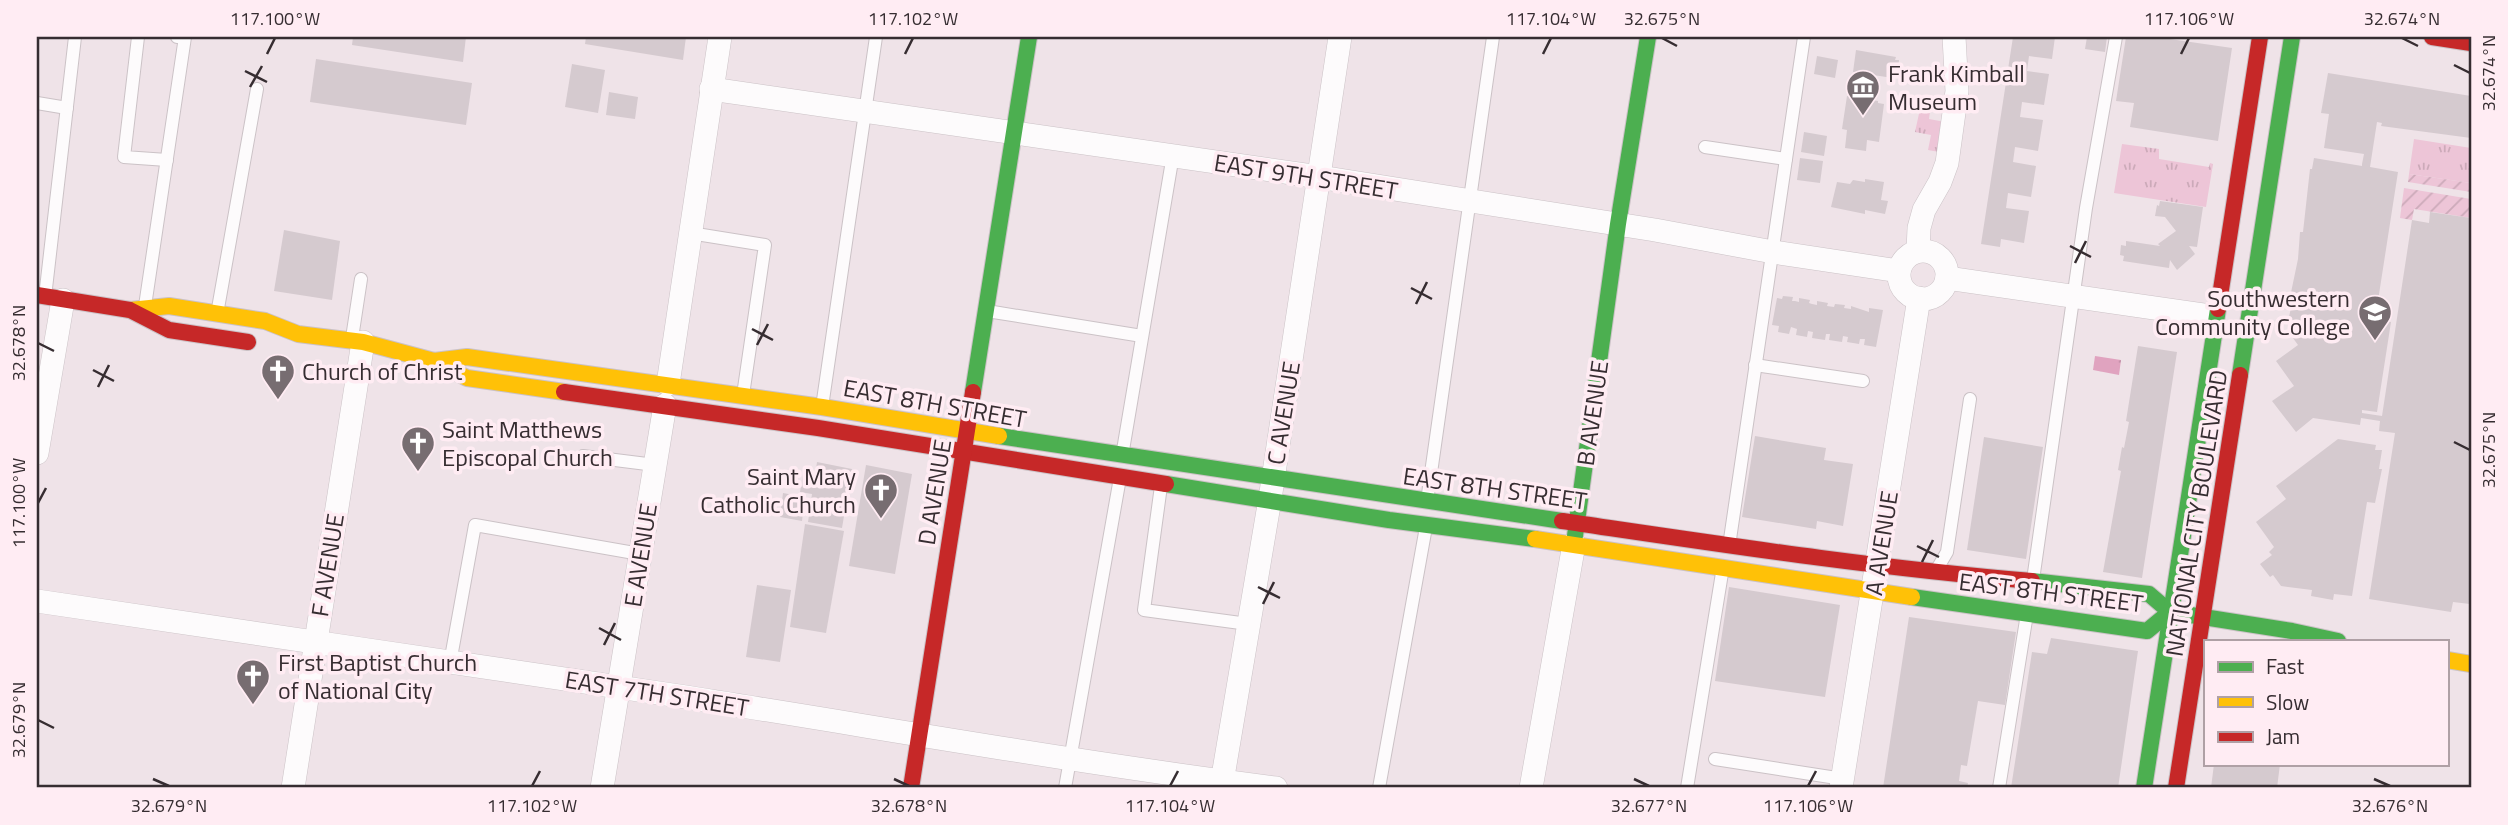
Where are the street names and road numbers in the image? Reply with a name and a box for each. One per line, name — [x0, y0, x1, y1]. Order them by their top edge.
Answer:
street label: EAST 9TH STREET — [1212, 144, 1401, 208]
street label: B AVENUE — [1567, 358, 1617, 468]
street label: C AVENUE — [1257, 359, 1309, 467]
street label: NATIONAL CITY BOULEVARD — [2156, 367, 2236, 659]
street label: EAST 8TH STREET — [841, 369, 1030, 437]
street label: D AVENUE — [908, 437, 960, 547]
street label: EAST 8TH STREET — [1401, 457, 1590, 519]
street label: A AVENUE — [1855, 488, 1907, 598]
street label: E AVENUE — [614, 501, 666, 609]
street label: F AVENUE — [301, 511, 353, 619]
street label: EAST 8TH STREET — [1957, 563, 2146, 621]
street label: EAST 7TH STREET — [563, 661, 752, 725]

